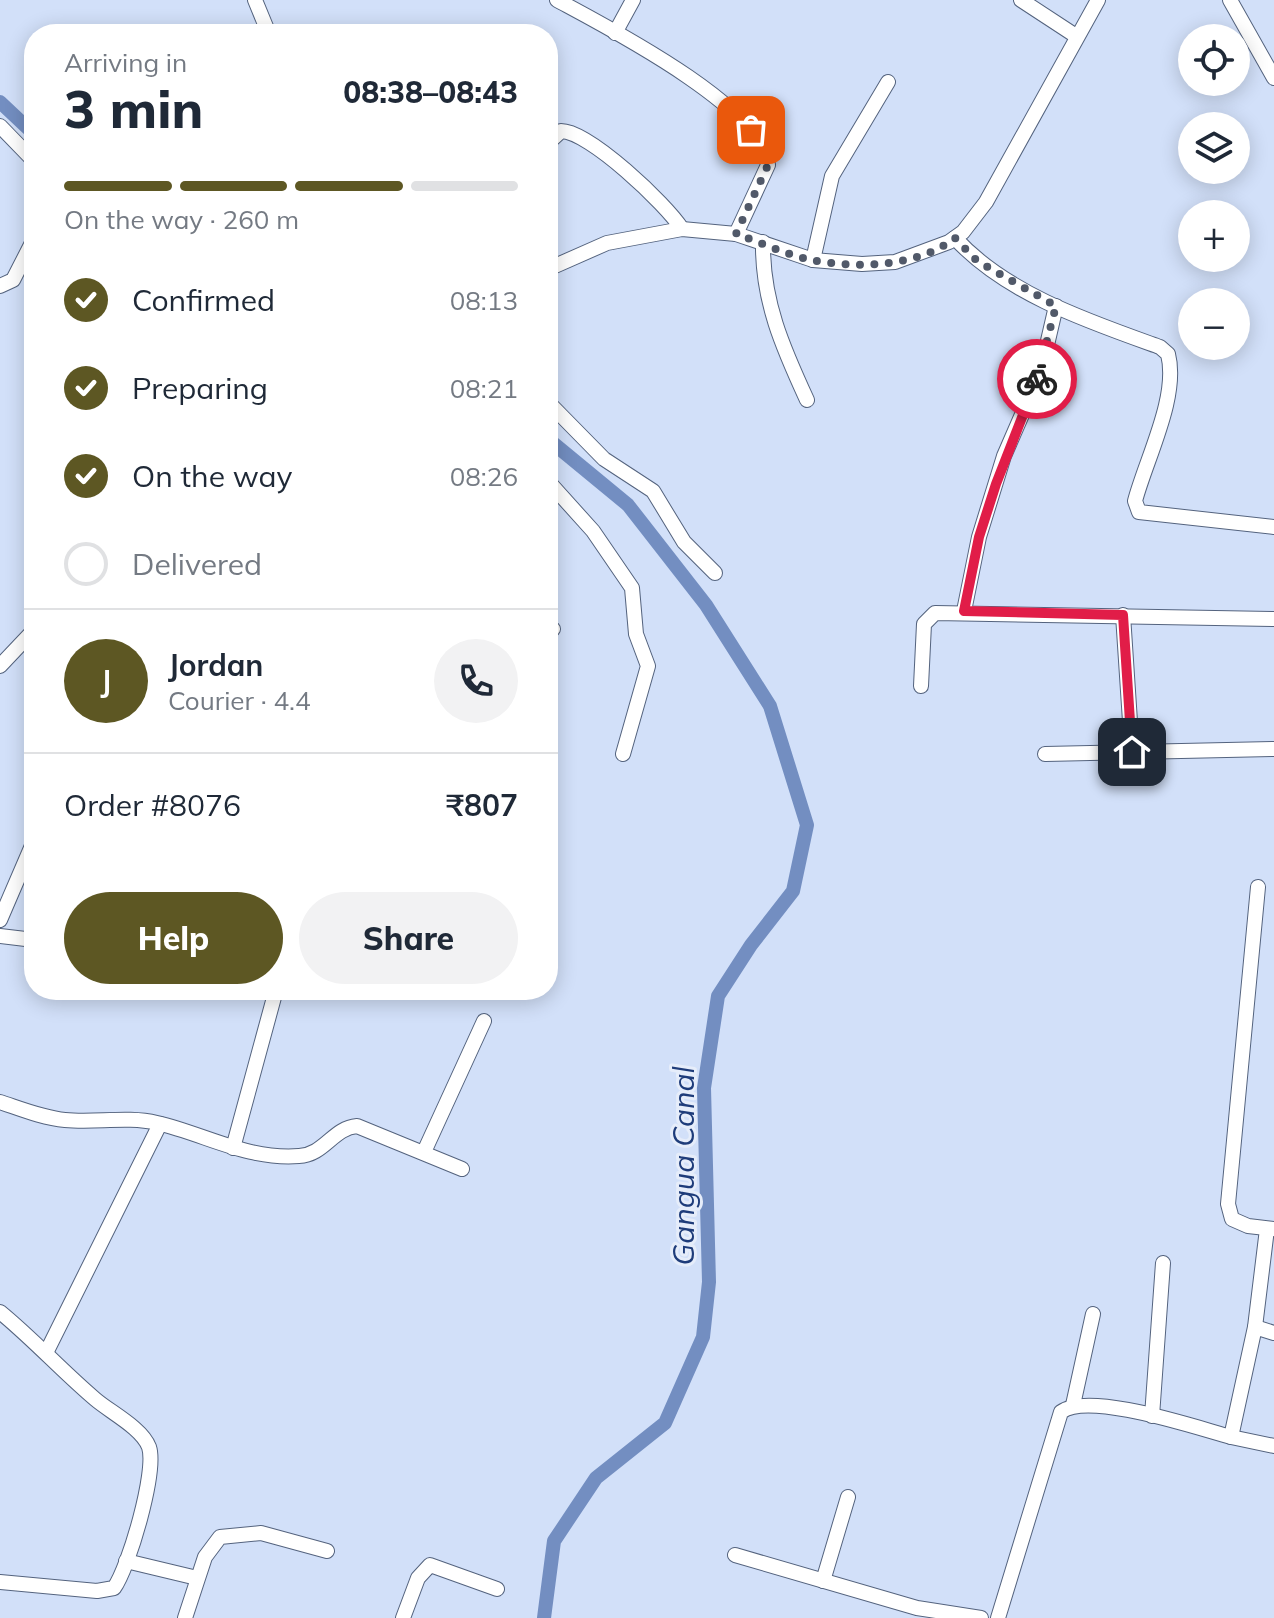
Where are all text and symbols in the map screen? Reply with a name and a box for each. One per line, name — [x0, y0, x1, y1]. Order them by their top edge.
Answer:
map controls — [1178, 24, 1250, 360]
button: locate — [1178, 24, 1250, 96]
text: Arriving in — [64, 46, 187, 79]
text: 08:38–08:43 — [343, 73, 518, 111]
text: 3 min — [64, 76, 203, 141]
pin — [717, 96, 785, 164]
icon: bag — [729, 108, 773, 152]
button: layers — [1178, 112, 1250, 184]
button: + — [1178, 200, 1250, 272]
text: On the way · 260 m — [64, 203, 299, 236]
icon: check — [64, 278, 108, 322]
text: Confirmed — [132, 281, 275, 319]
text: 08:13 — [450, 284, 518, 317]
button: − — [1178, 288, 1250, 360]
courier — [997, 339, 1077, 419]
icon: bike — [1015, 357, 1059, 401]
icon: check — [64, 366, 108, 410]
text: Preparing — [132, 369, 268, 407]
text: 08:21 — [450, 372, 518, 405]
icon: check — [64, 454, 108, 498]
text: On the way — [132, 457, 292, 495]
text: 08:26 — [450, 460, 518, 493]
text: Delivered — [132, 545, 262, 583]
button: phone — [434, 639, 518, 723]
text: Jordan — [168, 646, 263, 684]
text: J — [101, 662, 111, 700]
text: Courier · 4.4 — [168, 684, 311, 717]
pin — [1098, 718, 1166, 786]
icon: home — [1110, 730, 1154, 774]
text: Order #8076 — [64, 786, 241, 824]
text: ₹807 — [446, 786, 518, 824]
button: Help — [64, 892, 283, 984]
button: Share — [299, 892, 518, 984]
water label: Gangua Canal — [664, 1065, 702, 1266]

